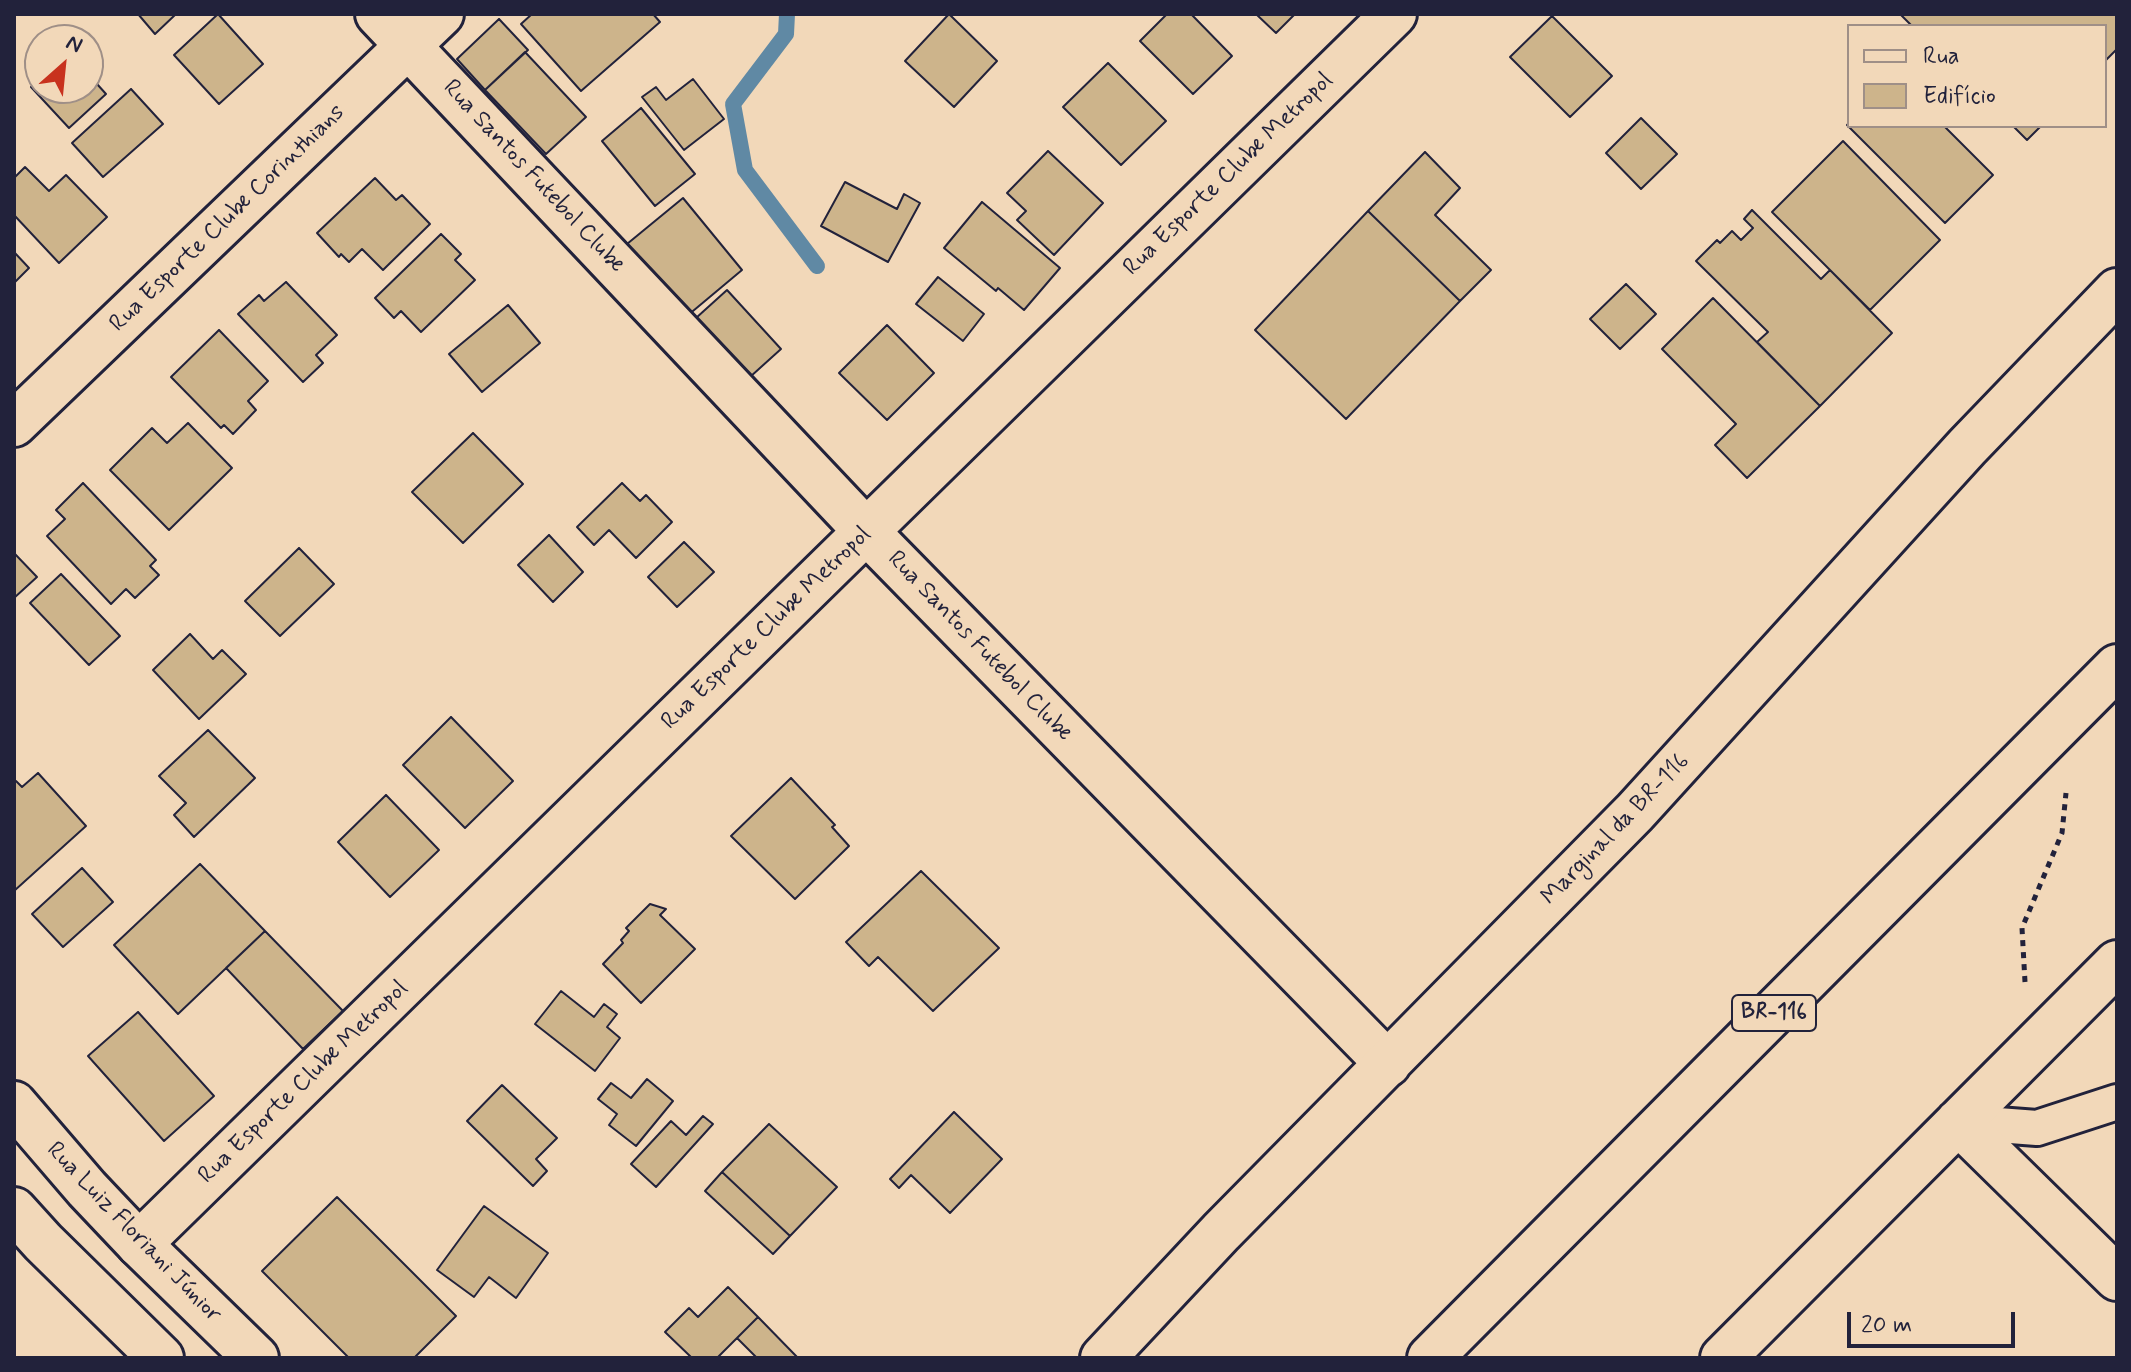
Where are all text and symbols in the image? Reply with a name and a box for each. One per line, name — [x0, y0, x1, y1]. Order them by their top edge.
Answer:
north arrow — [24, 24, 104, 104]
legend — [1847, 24, 2107, 128]
text: N — [61, 29, 87, 60]
text: Rua — [1923, 41, 1960, 72]
street label: Rua Esporte Clube Metropol — [1118, 67, 1340, 283]
street label: Rua Santos Futebol Clube — [436, 74, 630, 280]
text: Edifício — [1923, 81, 1996, 112]
street label: Rua Esporte Clube Corinthians — [104, 99, 352, 339]
street label: Rua Esporte Clube Metropol — [656, 521, 878, 737]
street label: Rua Santos Futebol Clube — [881, 546, 1077, 748]
street label: Marginal da BR-116 — [1536, 748, 1696, 912]
street label: Rua Esporte Clube Metropol — [193, 975, 415, 1191]
road number: BR-116 — [1732, 995, 1816, 1031]
street label: Rua Luiz Floriani Júnior — [39, 1137, 227, 1329]
scale bar — [1851, 1296, 2019, 1346]
text: 20 m — [1861, 1310, 1912, 1341]

